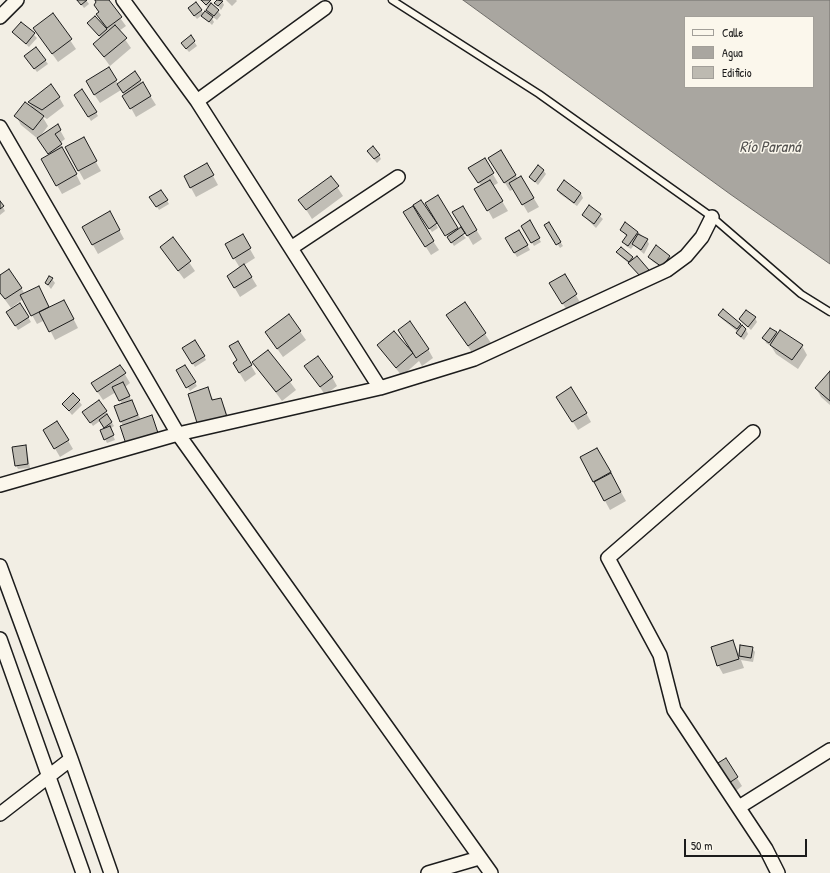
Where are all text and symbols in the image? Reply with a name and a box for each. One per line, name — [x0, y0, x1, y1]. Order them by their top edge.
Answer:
legend — [684, 16, 814, 88]
text: Calle — [722, 24, 743, 41]
text: Agua — [722, 44, 743, 61]
text: Edificio — [722, 64, 752, 81]
water label: Río Paraná — [740, 138, 800, 158]
scale bar — [686, 831, 809, 857]
text: 50 m — [691, 837, 712, 854]

